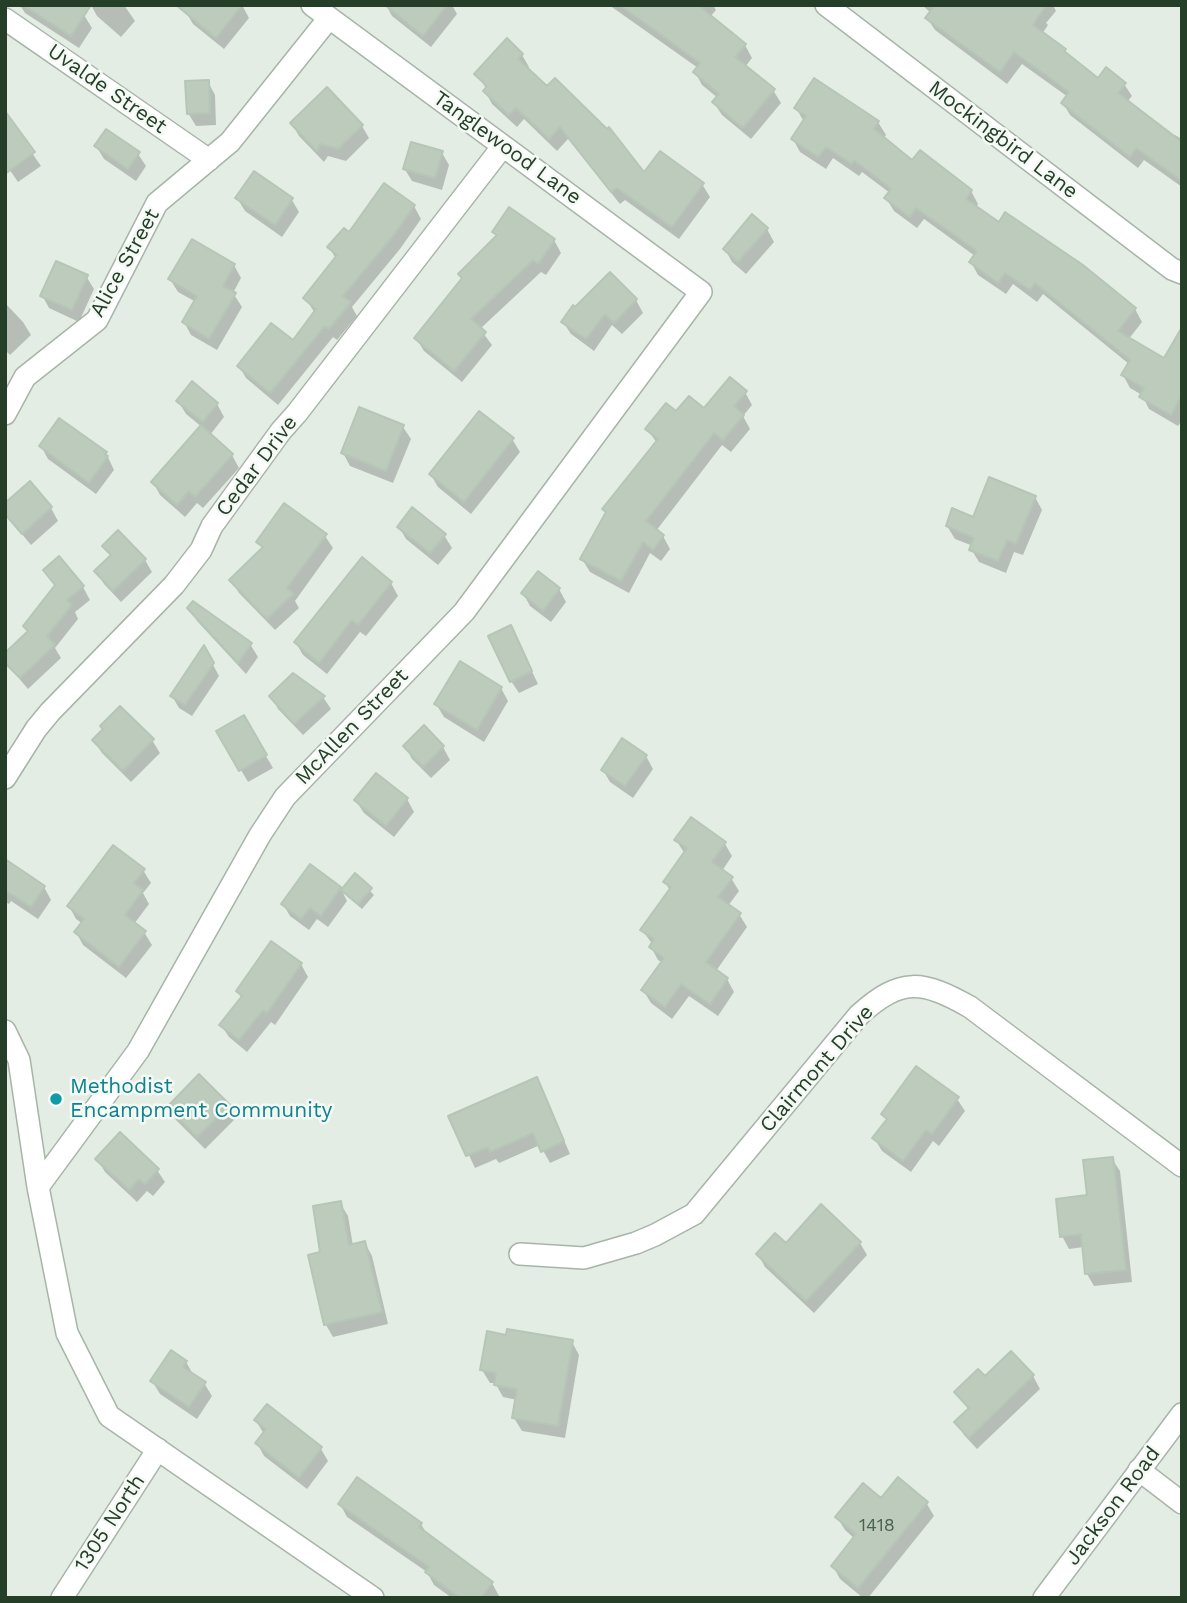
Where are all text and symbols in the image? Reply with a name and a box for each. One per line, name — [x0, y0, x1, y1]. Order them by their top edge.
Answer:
street label: Uvalde Street — [43, 39, 171, 139]
street label: Mockingbird Lane — [923, 76, 1083, 204]
street label: Tanglewood Lane — [428, 86, 586, 210]
street label: Alice Street — [85, 204, 165, 322]
street label: Cedar Drive — [211, 411, 303, 521]
street label: McAllen Street — [290, 664, 414, 790]
street label: Clairmont Drive — [755, 1000, 879, 1138]
place label: Methodist Encampment Community — [70, 1074, 332, 1124]
marker: Methodist Encampment Community — [48, 1091, 64, 1107]
street label: Jackson Road — [1060, 1442, 1166, 1570]
street label: 1305 North — [69, 1470, 151, 1576]
house number: 1418 — [859, 1515, 895, 1537]

